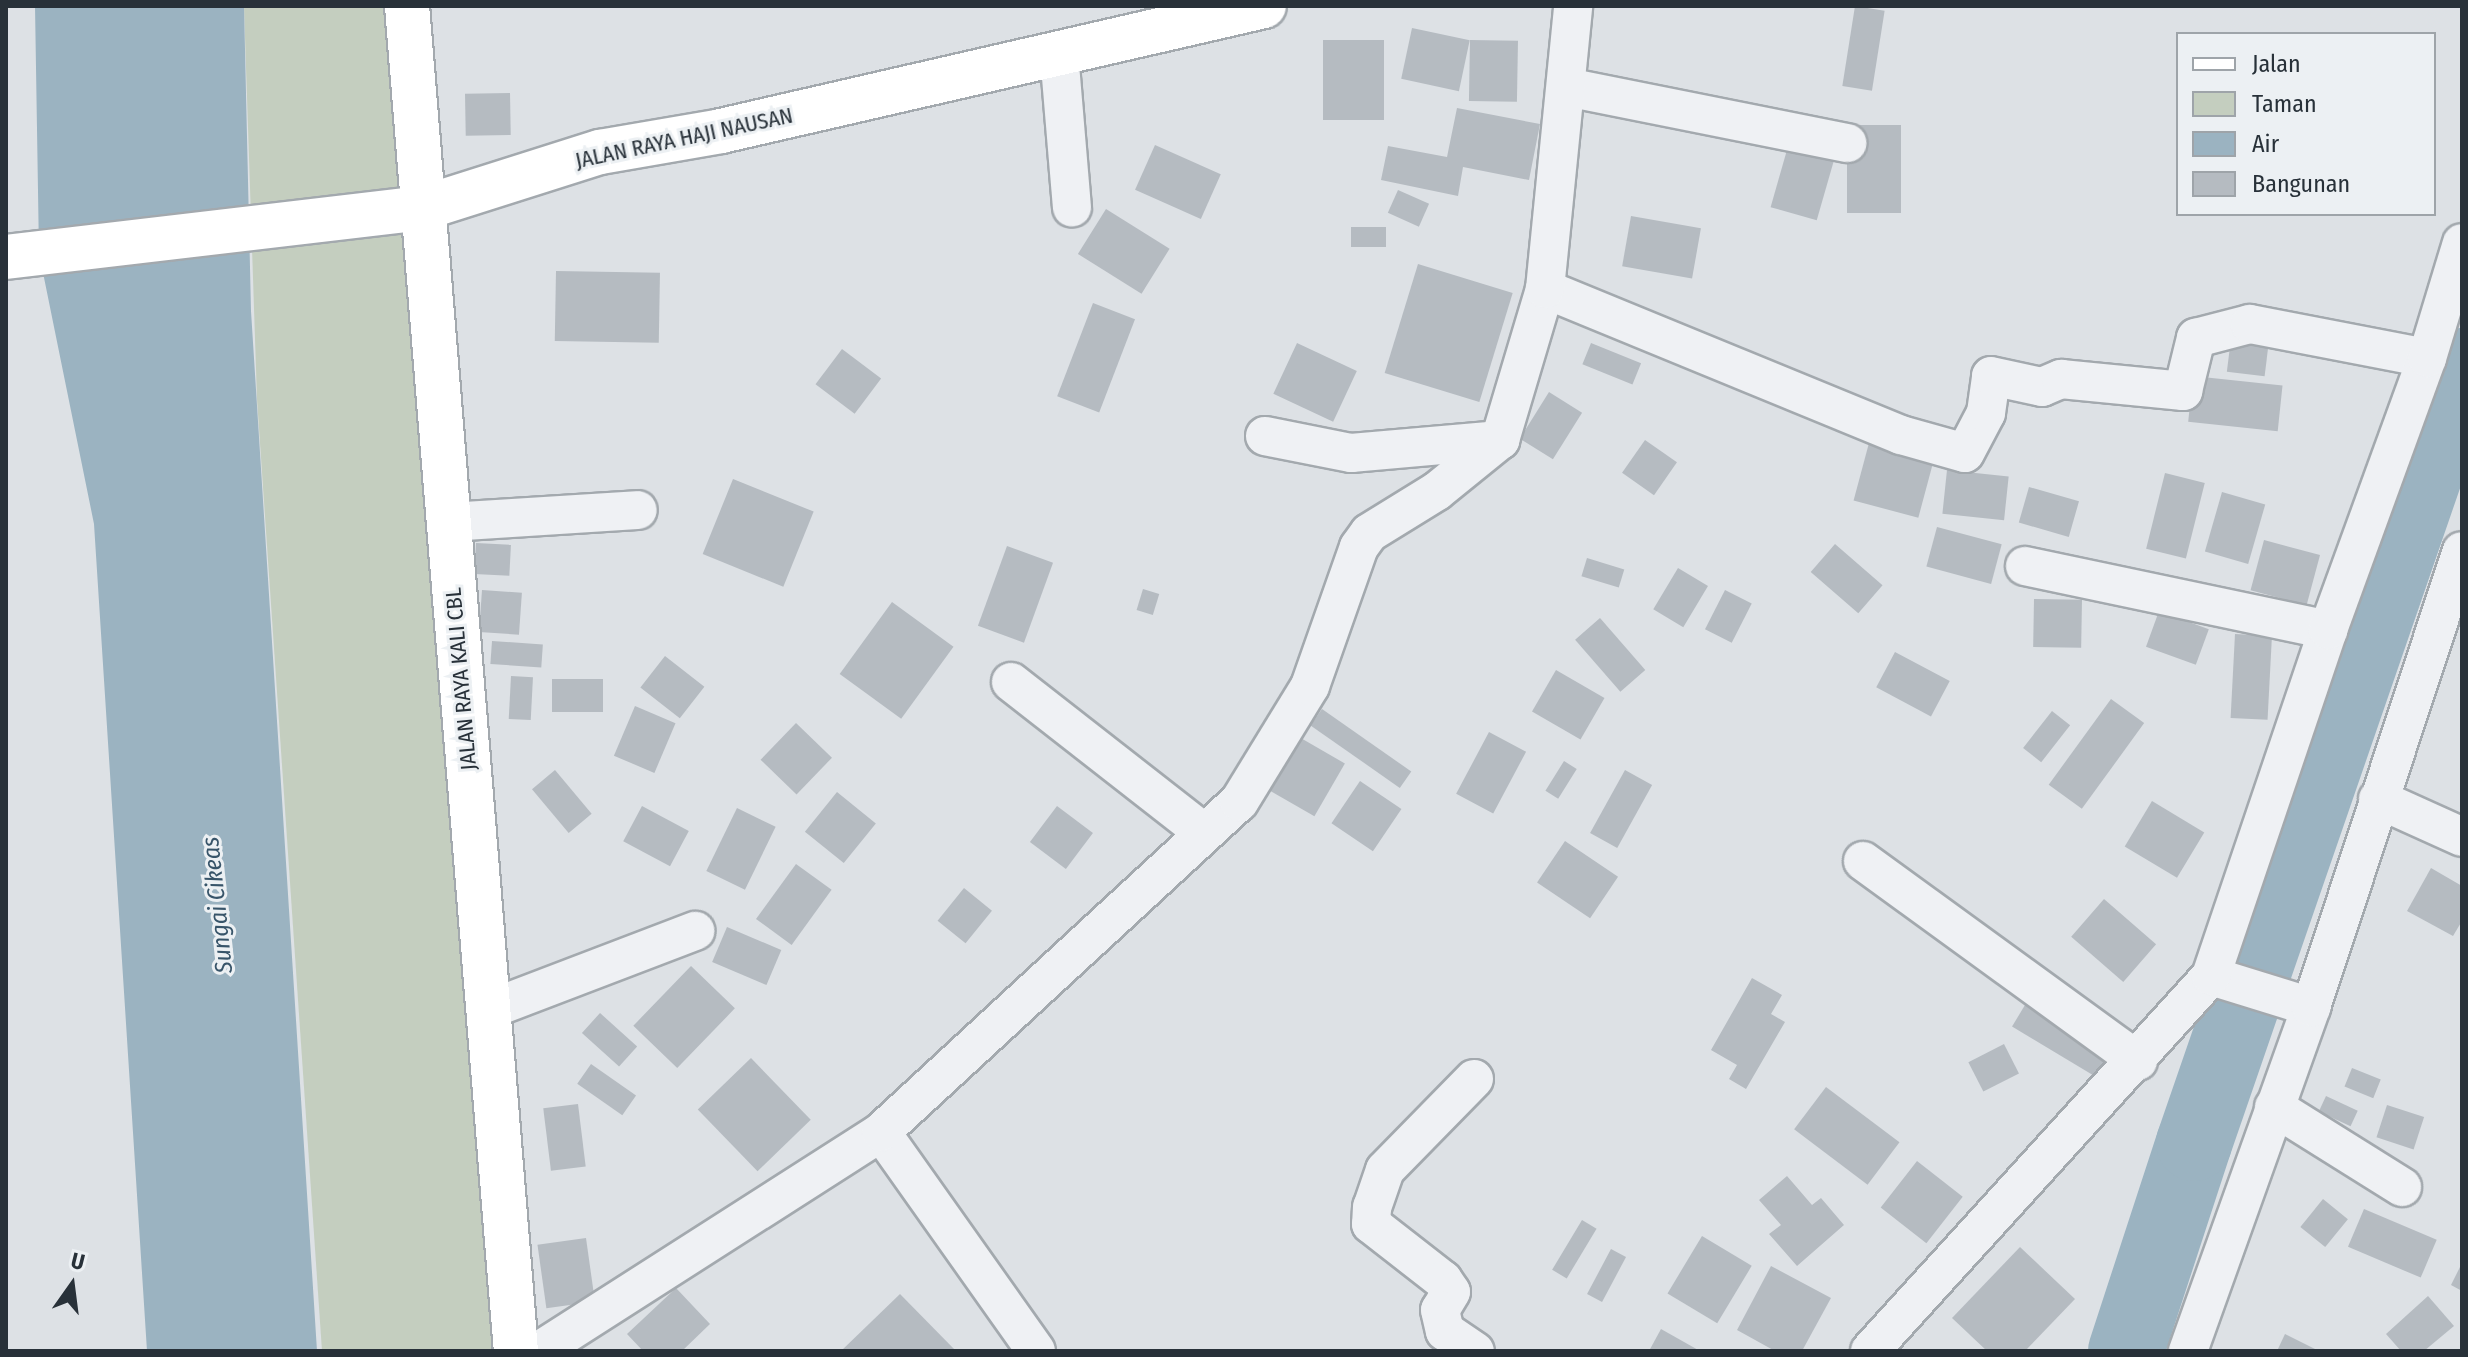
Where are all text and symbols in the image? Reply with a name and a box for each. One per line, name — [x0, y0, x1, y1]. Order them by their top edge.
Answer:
legend — [2176, 32, 2436, 216]
text: Jalan — [2252, 50, 2301, 78]
text: Taman — [2252, 90, 2317, 118]
street label: JALAN RAYA HAJI NAUSAN — [573, 102, 795, 174]
text: Air — [2252, 130, 2279, 158]
text: Bangunan — [2252, 170, 2350, 198]
street label: JALAN RAYA KALI CBL — [440, 587, 482, 771]
water label: Sungai Cikeas — [197, 835, 239, 975]
north arrow — [32, 1245, 112, 1325]
text: U — [68, 1247, 87, 1276]

